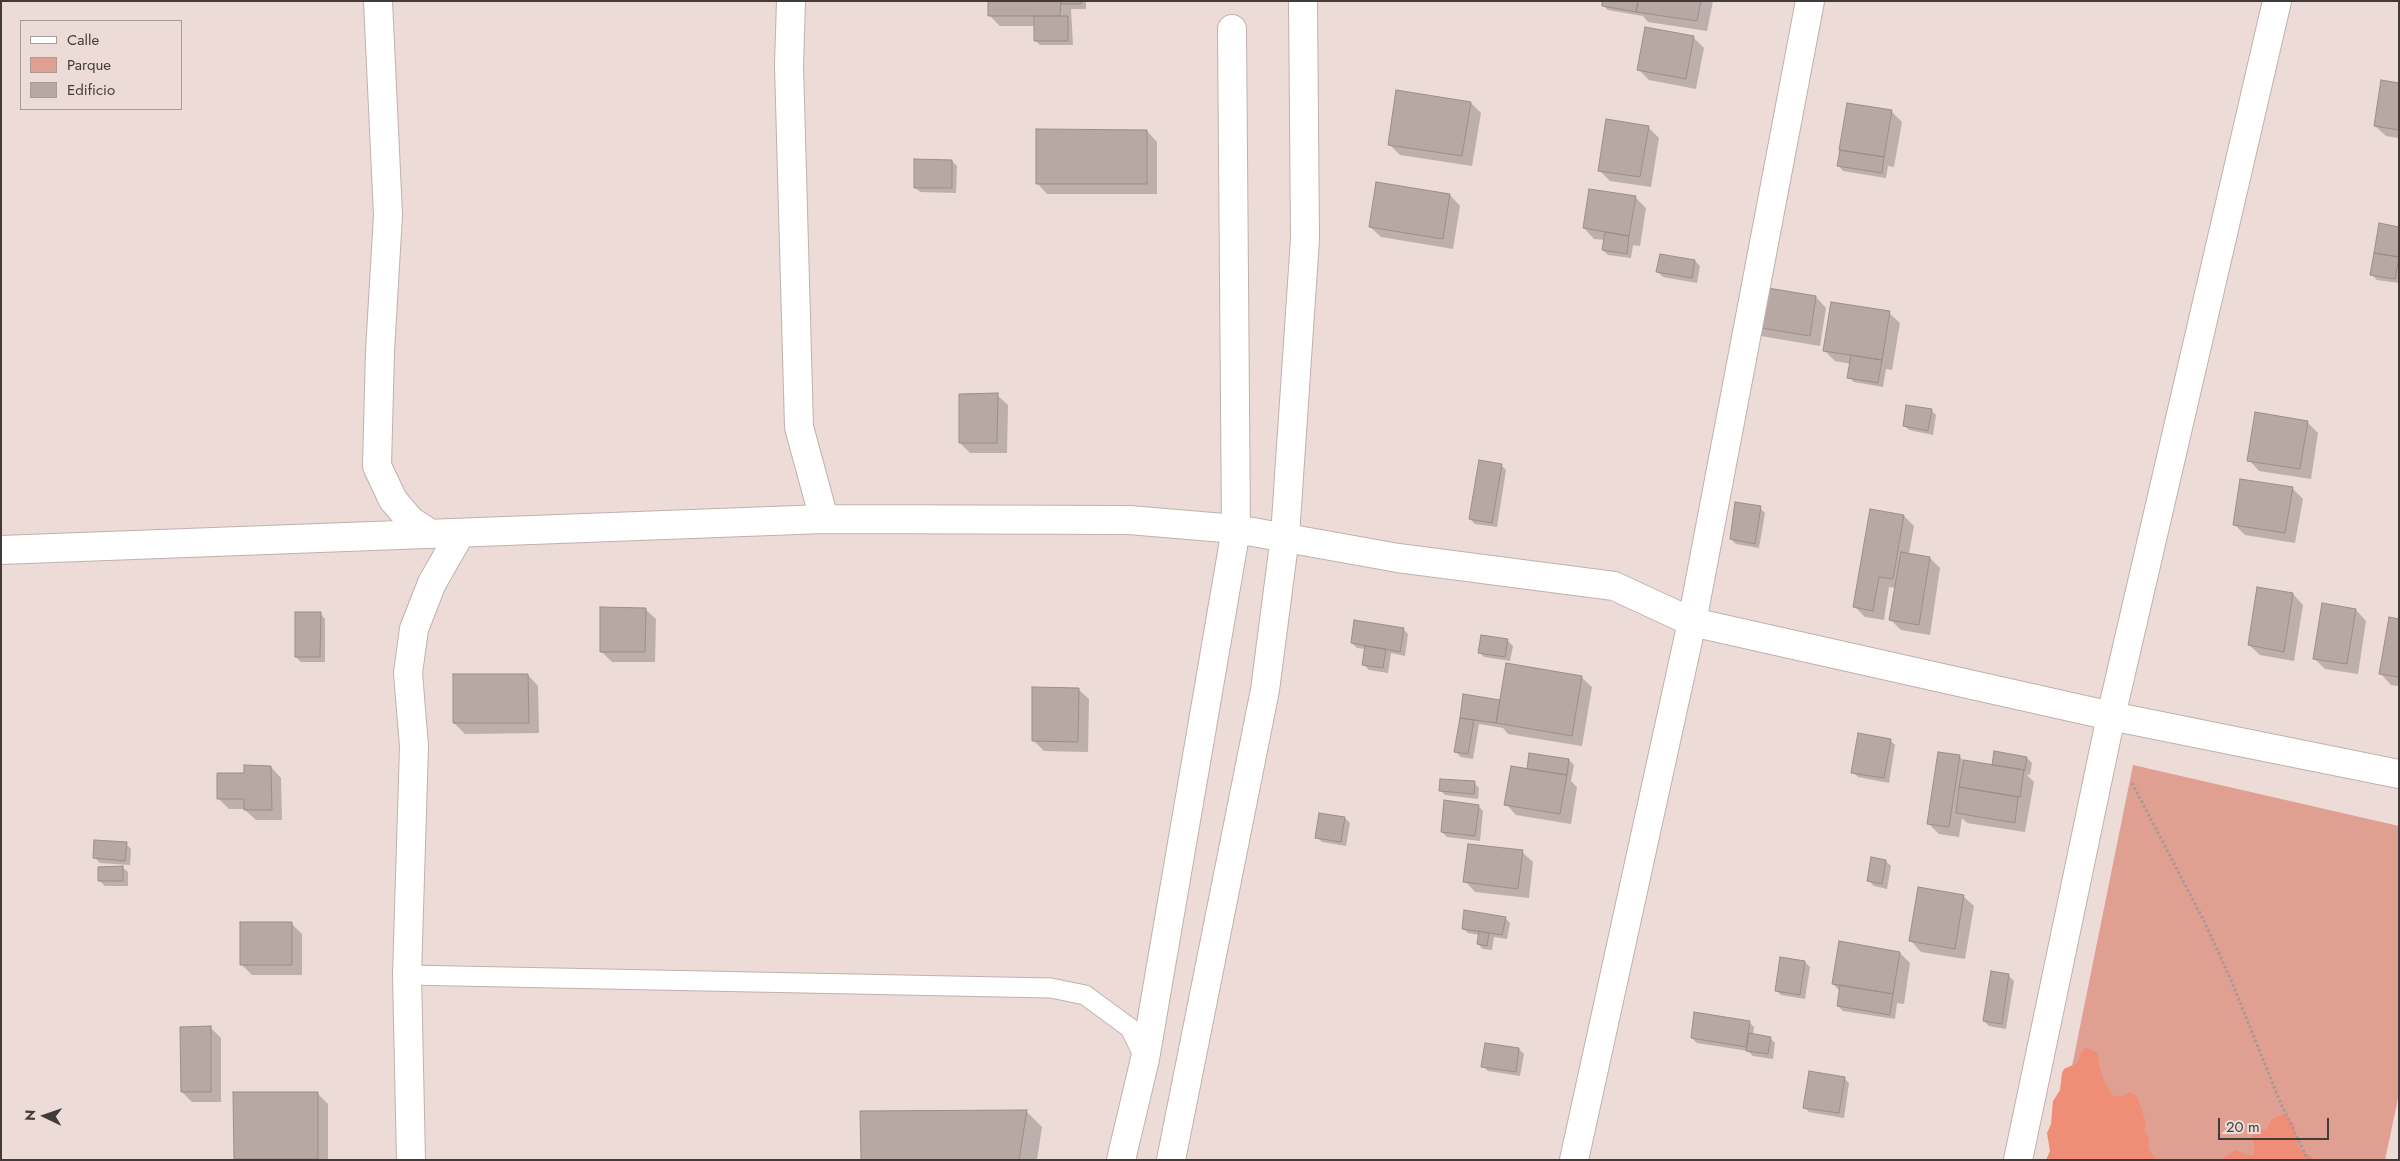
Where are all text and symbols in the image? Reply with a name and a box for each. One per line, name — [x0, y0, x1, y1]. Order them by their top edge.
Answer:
legend — [20, 20, 182, 110]
text: Calle — [67, 29, 99, 51]
text: Parque — [67, 54, 111, 76]
text: Edificio — [67, 79, 115, 101]
north arrow — [20, 1091, 70, 1141]
scale bar — [2220, 1108, 2331, 1140]
text: N — [20, 1109, 40, 1121]
text: 20 m — [2226, 1116, 2260, 1138]

